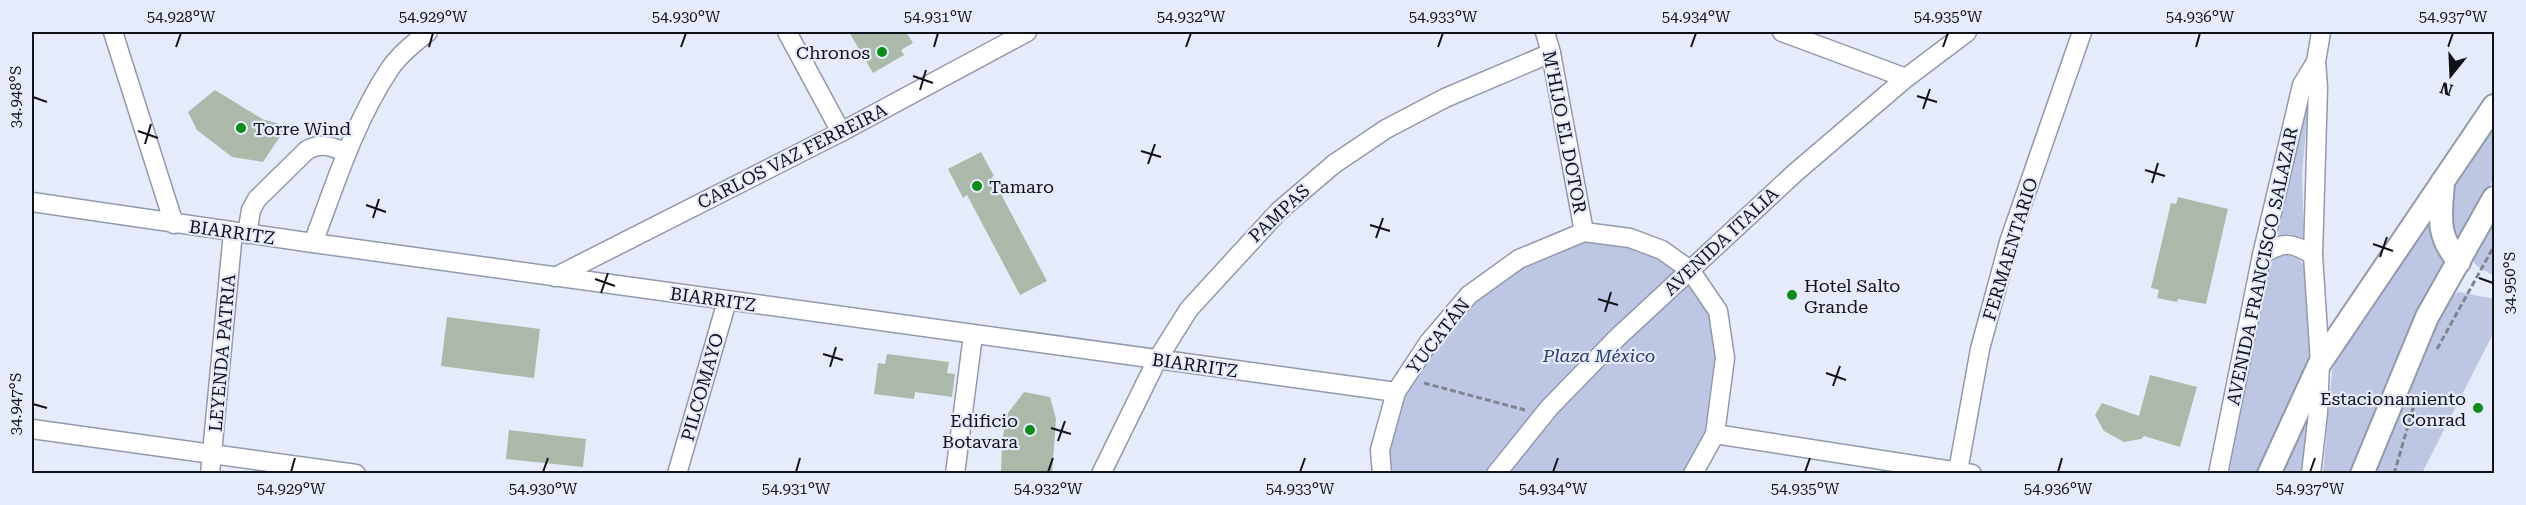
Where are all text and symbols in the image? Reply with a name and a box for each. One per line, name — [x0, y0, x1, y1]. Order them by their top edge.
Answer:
text: 54.928°W — [147, 8, 216, 26]
text: 54.929°W — [399, 8, 468, 26]
text: 54.930°W — [652, 8, 721, 26]
text: 54.931°W — [904, 8, 973, 26]
text: 54.932°W — [1157, 8, 1226, 26]
text: 54.933°W — [1409, 8, 1478, 26]
text: 54.934°W — [1662, 8, 1731, 26]
text: 54.935°W — [1914, 8, 1983, 26]
text: 54.936°W — [2166, 8, 2235, 26]
text: 54.937°W — [2419, 8, 2488, 26]
place label: Chronos — [796, 42, 870, 63]
marker: Chronos — [875, 45, 889, 59]
north arrow — [2421, 45, 2481, 105]
street label: M'HIJO EL DOTOR — [1539, 49, 1591, 216]
text: 34.948°S — [7, 66, 25, 128]
text: N — [2438, 78, 2455, 100]
street label: CARLOS VAZ FERREIRA — [694, 99, 891, 213]
place label: Torre Wind — [253, 118, 352, 139]
marker: Torre Wind — [234, 121, 248, 135]
street label: AVENIDA FRANCISCO SALAZAR — [2222, 124, 2302, 407]
street label: FERMAENTARIO — [1978, 175, 2042, 323]
place label: Tamaro — [989, 176, 1054, 197]
marker: Tamaro — [970, 179, 984, 193]
street label: PAMPAS — [1244, 180, 1314, 246]
street label: AVENIDA ITALIA — [1659, 182, 1783, 299]
street label: BIARRITZ — [188, 216, 276, 248]
text: 34.950°S — [2501, 252, 2519, 314]
street label: LEYENDA PATRIA — [205, 273, 239, 433]
place label: Hotel Salto Grande — [1804, 275, 1900, 317]
street label: BIARRITZ — [669, 283, 757, 315]
marker: Hotel Salto Grande — [1785, 288, 1799, 302]
street label: YUCATÁN — [1402, 294, 1474, 378]
street label: PILCOMAYO — [677, 331, 727, 443]
park label: Plaza México — [1542, 345, 1655, 366]
street label: BIARRITZ — [1151, 349, 1239, 381]
text: 34.947°S — [7, 373, 25, 435]
place label: Estacionamiento Conrad — [2320, 388, 2466, 430]
marker: Estacionamiento Conrad — [2471, 401, 2485, 415]
place label: Edificio Botavara — [942, 410, 1018, 452]
marker: Edificio Botavara — [1023, 423, 1037, 437]
text: 54.929°W — [257, 480, 326, 498]
text: 54.930°W — [509, 480, 578, 498]
text: 54.931°W — [762, 480, 831, 498]
text: 54.932°W — [1014, 480, 1083, 498]
text: 54.933°W — [1266, 480, 1335, 498]
text: 54.934°W — [1519, 480, 1588, 498]
text: 54.935°W — [1771, 480, 1840, 498]
text: 54.936°W — [2024, 480, 2093, 498]
text: 54.937°W — [2276, 480, 2345, 498]

